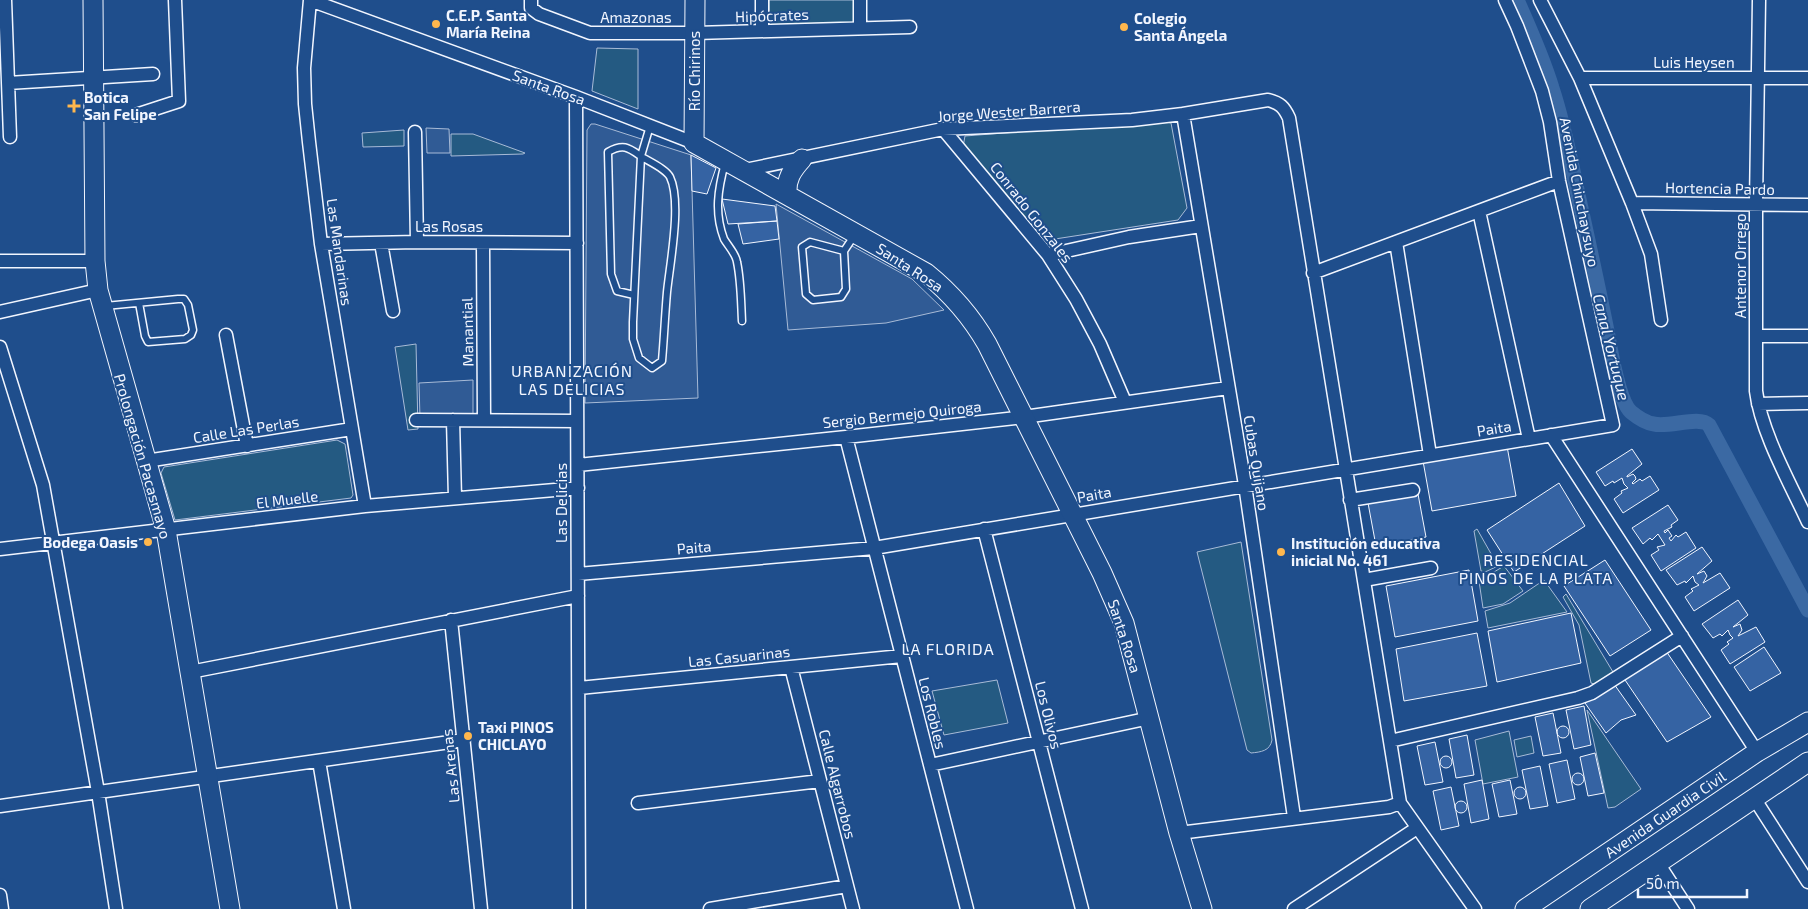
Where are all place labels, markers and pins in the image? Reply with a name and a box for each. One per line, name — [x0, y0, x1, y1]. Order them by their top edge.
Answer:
place label: C.E.P. Santa María Reina — [446, 6, 530, 41]
place label: Colegio Santa Ángela — [1134, 9, 1227, 44]
marker: C.E.P. Santa María Reina — [430, 18, 442, 30]
marker: Colegio Santa Ángela — [1118, 21, 1130, 33]
place label: Botica San Felipe — [84, 88, 157, 123]
marker: Botica San Felipe — [68, 100, 80, 112]
place label: Bodega Oasis — [43, 533, 138, 551]
place label: Institución educativa inicial No. 461 — [1291, 534, 1440, 569]
marker: Bodega Oasis — [142, 536, 154, 548]
marker: Institución educativa inicial No. 461 — [1275, 546, 1287, 558]
place label: Taxi PINOS CHICLAYO — [478, 718, 554, 753]
marker: Taxi PINOS CHICLAYO — [462, 730, 474, 742]

